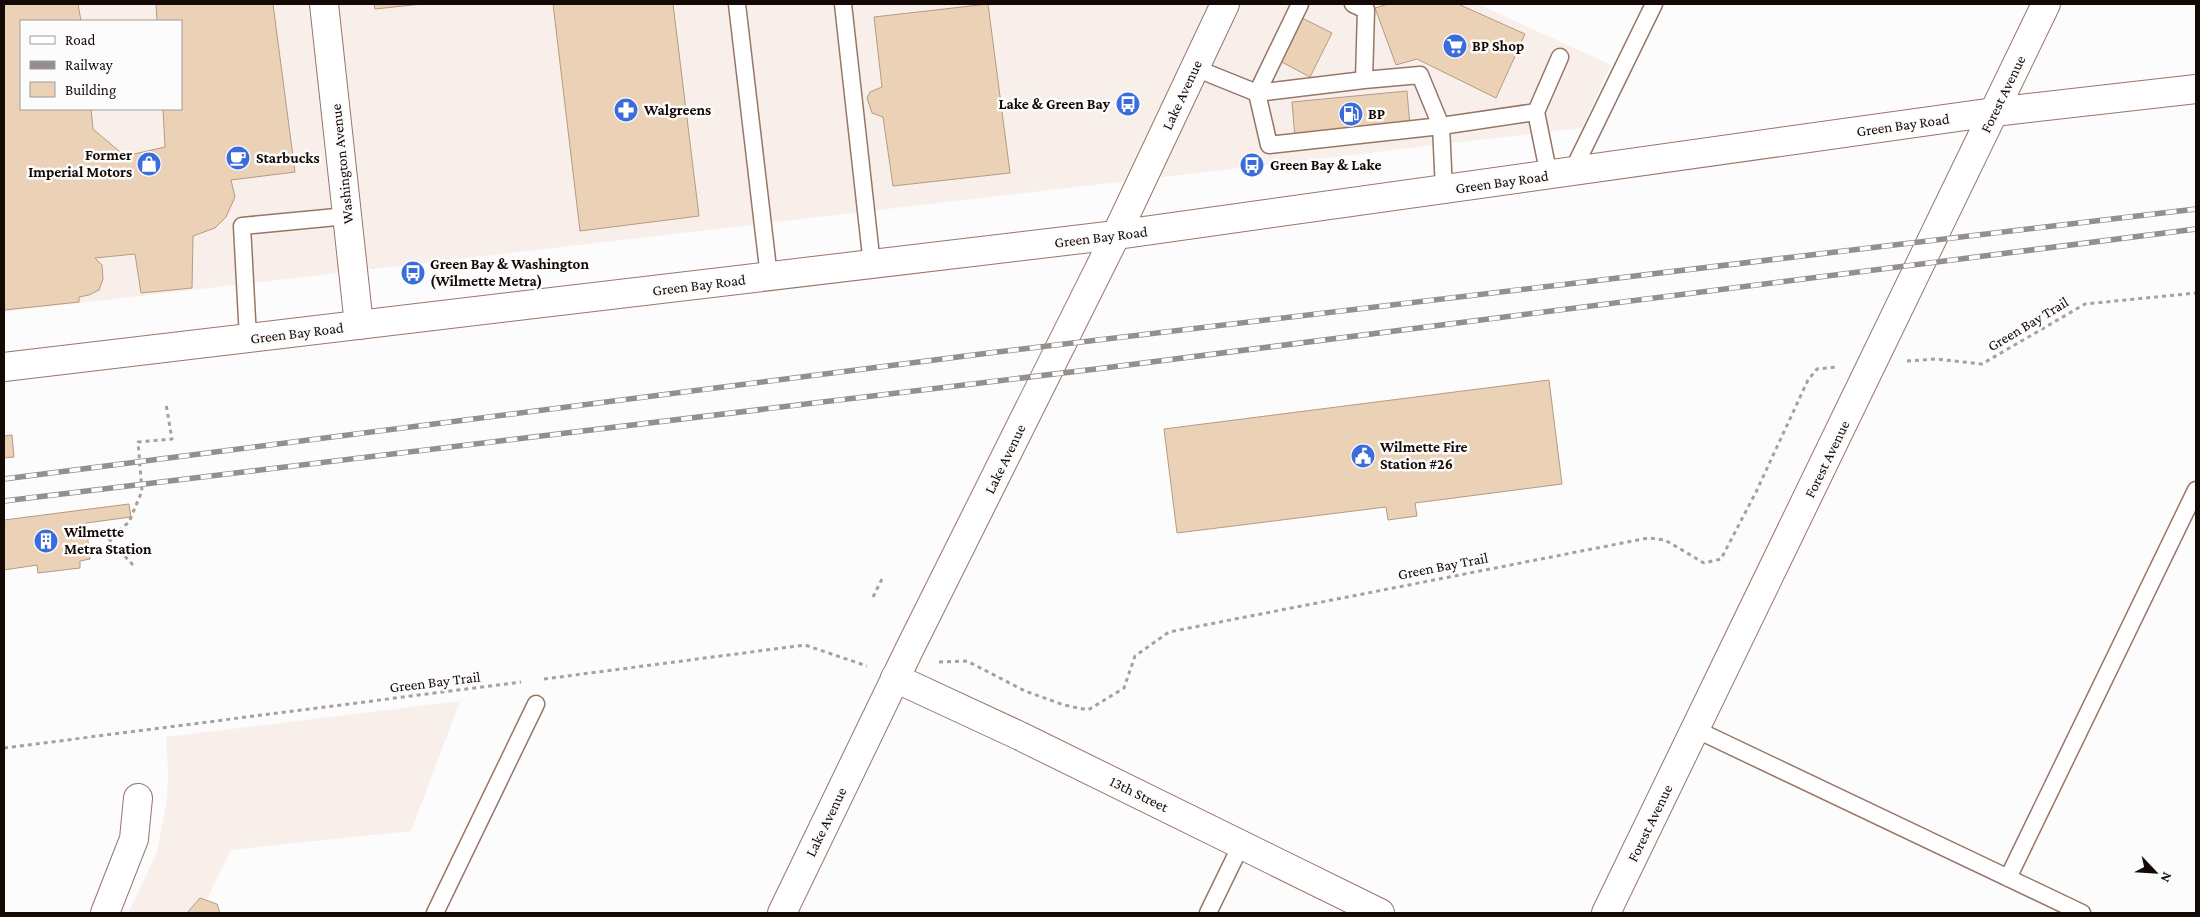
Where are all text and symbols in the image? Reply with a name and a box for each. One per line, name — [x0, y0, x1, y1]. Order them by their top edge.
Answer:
legend — [20, 20, 182, 110]
text: Road — [65, 32, 96, 48]
supermarket icon: BP Shop — [1442, 33, 1468, 59]
place label: BP Shop — [1472, 38, 1524, 54]
street label: Forest Avenue — [1977, 52, 2029, 135]
text: Railway — [65, 57, 113, 74]
street label: Lake Avenue — [1159, 57, 1205, 132]
text: Building — [65, 82, 116, 99]
bus stop icon: Lake & Green Bay — [1115, 91, 1141, 117]
place label: Lake & Green Bay — [998, 96, 1111, 112]
pharmacy icon: Walgreens — [613, 97, 639, 123]
fuel station icon: BP — [1338, 101, 1364, 127]
place label: Walgreens — [643, 102, 711, 118]
street label: Washington Avenue — [328, 103, 357, 225]
place label: BP — [1368, 106, 1385, 122]
street label: Green Bay Road — [1855, 111, 1951, 140]
cafe icon: Starbucks — [225, 145, 251, 171]
place label: Former Imperial Motors — [28, 147, 132, 180]
place label: Starbucks — [256, 150, 320, 166]
shop icon: Former Imperial Motors — [136, 151, 162, 177]
bus stop icon: Green Bay & Lake — [1239, 152, 1265, 178]
place label: Green Bay & Lake — [1270, 157, 1382, 173]
street label: Green Bay Road — [1454, 168, 1550, 197]
street label: Green Bay Road — [1053, 223, 1149, 252]
place label: Green Bay & Washington (Wilmette Metra) — [430, 256, 589, 290]
bus stop icon: Green Bay & Washington (Wilmette Metra) — [400, 260, 426, 286]
street label: Green Bay Road — [651, 271, 747, 300]
street label: Green Bay Trail — [1985, 294, 2072, 355]
street label: Green Bay Road — [249, 319, 345, 348]
street label: Forest Avenue — [1801, 417, 1853, 500]
street label: Lake Avenue — [981, 421, 1029, 496]
place label: Wilmette Fire Station #26 — [1379, 439, 1468, 472]
public building icon: Wilmette Fire Station #26 — [1350, 443, 1376, 469]
place label: Wilmette Metra Station — [63, 524, 152, 557]
building icon: Wilmette Metra Station — [33, 528, 59, 554]
street label: Green Bay Trail — [1397, 549, 1490, 584]
street label: Green Bay Trail — [389, 668, 481, 697]
street label: 13th Street — [1107, 773, 1172, 815]
street label: Forest Avenue — [1624, 781, 1676, 864]
street label: Lake Avenue — [802, 784, 850, 859]
north arrow — [2130, 847, 2180, 897]
text: N — [2157, 870, 2176, 886]

